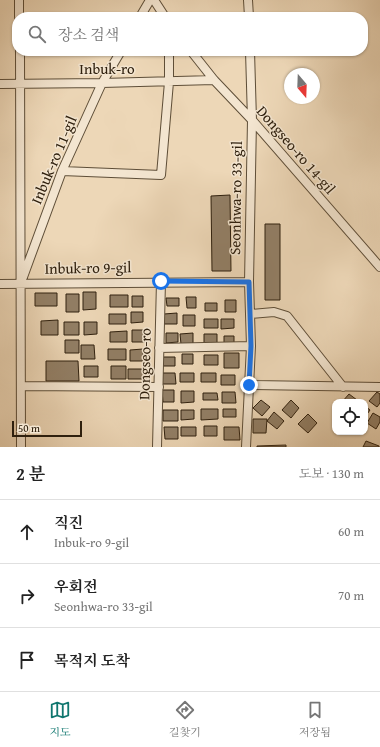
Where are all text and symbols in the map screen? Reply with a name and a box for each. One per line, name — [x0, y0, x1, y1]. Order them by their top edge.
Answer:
search box — [12, 12, 368, 56]
icon: search — [26, 23, 48, 45]
text: 장소 검색 — [58, 24, 119, 45]
street label: Inbuk-ro — [79, 58, 135, 79]
north arrow — [284, 68, 320, 104]
street label: Dongseo-ro 14-gil — [252, 101, 341, 198]
street label: Inbuk-ro 11-gil — [25, 112, 82, 207]
street label: Seonhwa-ro 33-gil — [224, 141, 247, 255]
street label: Inbuk-ro 9-gil — [44, 256, 132, 279]
route start — [152, 272, 170, 290]
street label: Dongseo-ro — [133, 327, 156, 400]
route end — [240, 376, 258, 394]
map controls — [332, 399, 368, 435]
button: locate — [332, 399, 368, 435]
scale bar — [12, 419, 82, 438]
text: 50 m — [18, 420, 40, 436]
text: 2 분 — [16, 461, 45, 486]
text: 도보 · 130 m — [299, 464, 364, 483]
text: 직진 — [54, 512, 83, 533]
icon: ahead — [16, 521, 38, 543]
text: 60 m — [338, 522, 364, 541]
text: Inbuk-ro 9-gil — [54, 533, 129, 552]
text: 우회전 — [54, 576, 97, 597]
icon: right — [16, 585, 38, 607]
text: 70 m — [338, 586, 364, 605]
text: Seonhwa-ro 33-gil — [54, 597, 153, 616]
icon: arrive — [16, 649, 38, 671]
text: 목적지 도착 — [54, 650, 130, 671]
tab: 지도 — [49, 699, 71, 740]
tab: 길찾기 — [169, 699, 201, 740]
tab: 저장됨 — [299, 699, 331, 740]

